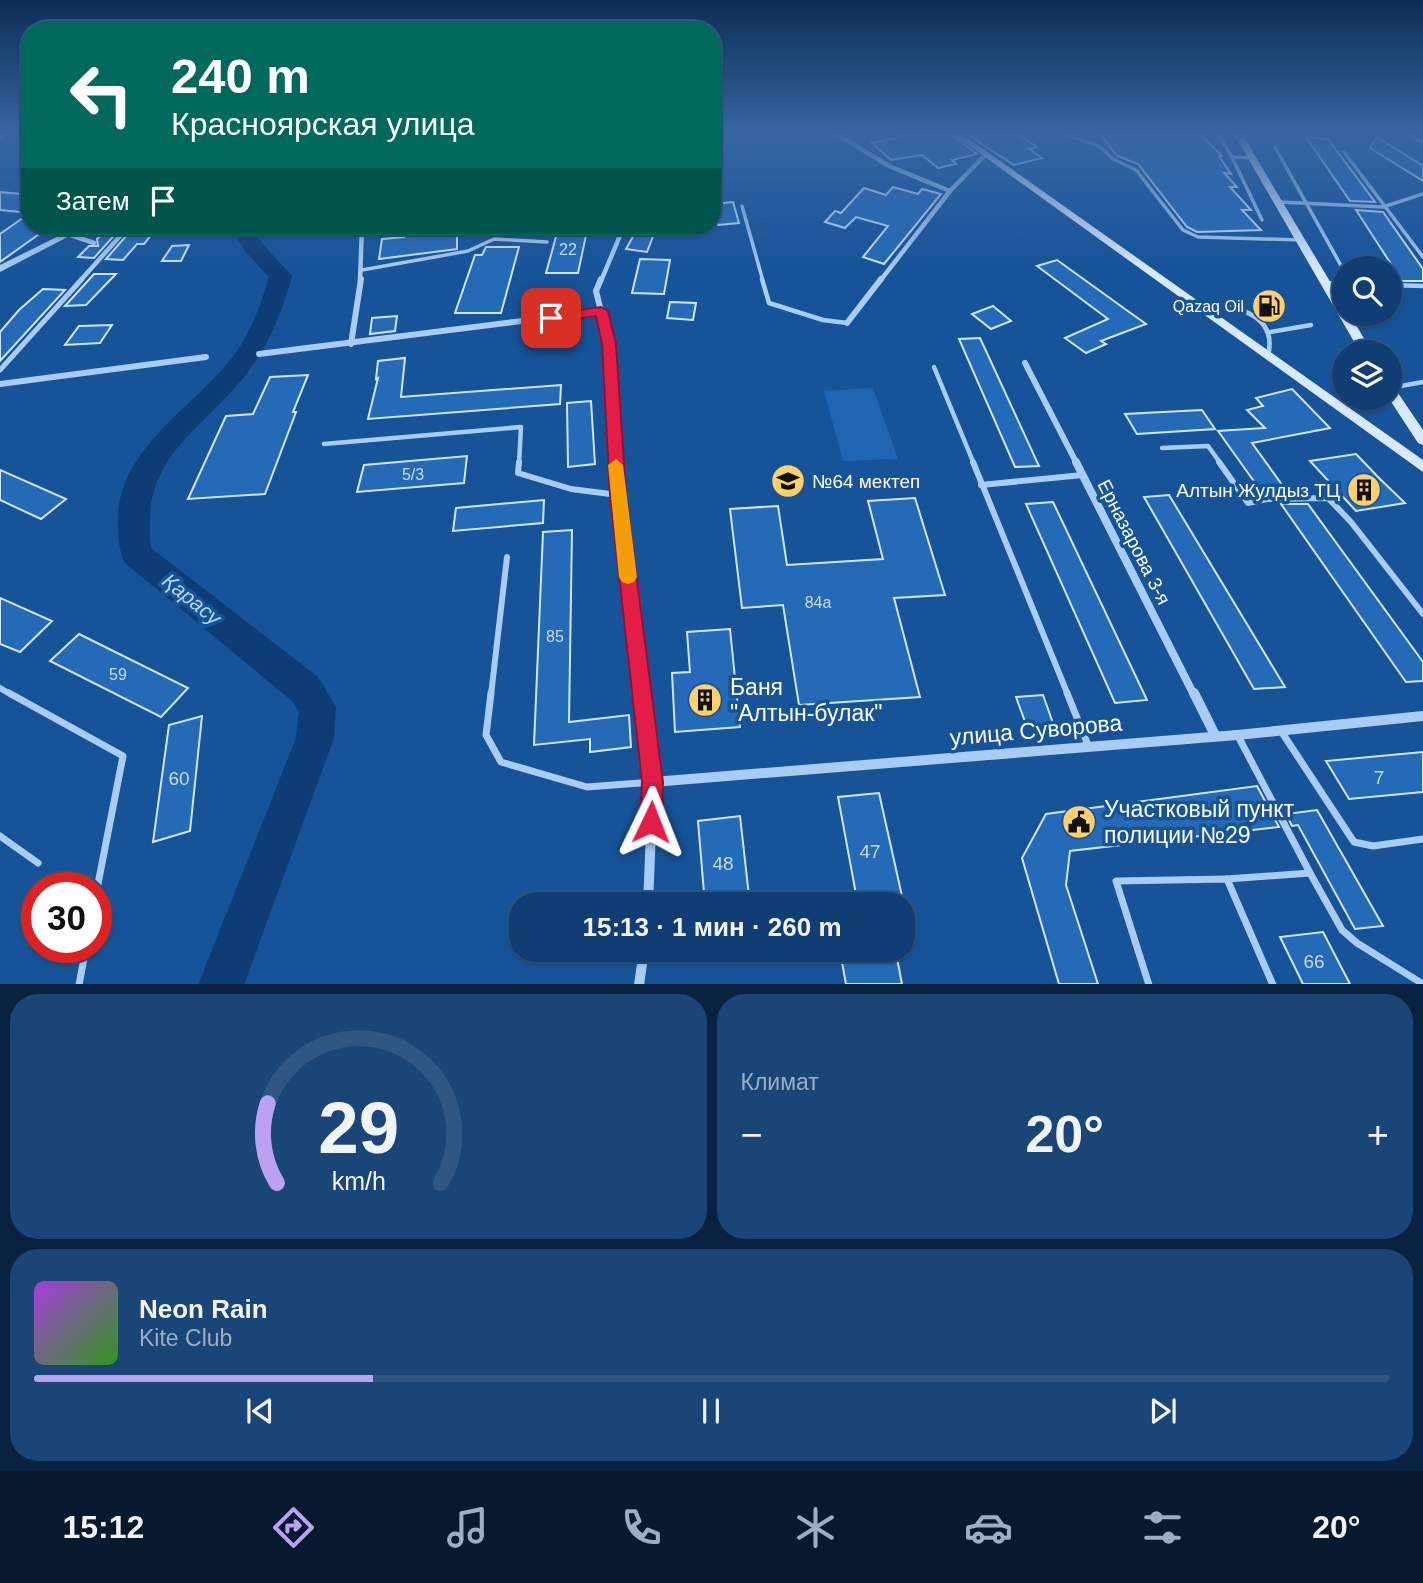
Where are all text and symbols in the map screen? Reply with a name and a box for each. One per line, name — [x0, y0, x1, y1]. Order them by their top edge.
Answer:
icon: left — [56, 49, 147, 140]
text: 240 m — [171, 49, 310, 103]
text: Красноярская улица — [171, 106, 475, 142]
icon: arrive — [144, 182, 182, 220]
text: Затем — [56, 186, 130, 216]
house number: 22 — [559, 241, 577, 258]
map controls — [1332, 256, 1402, 410]
button: search — [1332, 256, 1402, 326]
fuel station icon: Qazaq Oil — [1250, 287, 1288, 325]
pin — [521, 288, 581, 348]
place label: Qazaq Oil — [1173, 298, 1244, 315]
icon: arrive — [532, 299, 570, 337]
button: layers — [1332, 340, 1402, 410]
school or university icon: №64 мектеп — [769, 462, 807, 500]
house number: 5/3 — [402, 466, 424, 483]
place label: №64 мектеп — [812, 471, 920, 492]
building icon: Алтын Жулдыз ТЦ — [1345, 471, 1383, 509]
street label: Ерназарова 3-я — [1093, 476, 1175, 608]
place label: Алтын Жулдыз ТЦ — [1176, 480, 1340, 501]
water label: Қарасу — [158, 569, 227, 630]
house number: 84а — [805, 594, 831, 611]
house number: 85 — [546, 628, 564, 645]
house number: 59 — [109, 666, 127, 683]
place label: Баня "Алтын-булак" — [730, 674, 882, 726]
building icon: Баня "Алтын-булак" — [686, 681, 724, 719]
street label: улица Суворова — [949, 710, 1123, 750]
house number: 7 — [1374, 767, 1384, 788]
house number: 60 — [168, 768, 190, 789]
position arrow — [614, 785, 688, 859]
place label: Участковый пункт полиции №29 — [1104, 796, 1294, 848]
public building icon: Участковый пункт полиции №29 — [1060, 803, 1098, 841]
house number: 47 — [859, 841, 881, 862]
house number: 48 — [712, 853, 734, 874]
speed limit sign: 30 — [21, 872, 112, 963]
text: 15:13 · 1 мин · 260 m — [582, 912, 842, 942]
house number: 66 — [1303, 951, 1325, 972]
text: Климат — [741, 1069, 819, 1095]
text: 29 — [318, 1087, 399, 1168]
text: 20° — [1025, 1105, 1104, 1163]
text: − — [741, 1114, 763, 1156]
text: + — [1367, 1114, 1389, 1156]
text: km/h — [331, 1166, 385, 1194]
text: Neon Rain — [139, 1294, 268, 1324]
text: Kite Club — [139, 1325, 232, 1351]
icon: previous — [241, 1392, 279, 1430]
icon: pause — [692, 1392, 730, 1430]
icon: next — [1144, 1392, 1182, 1430]
icon: directions — [269, 1503, 318, 1552]
icon: music — [443, 1503, 492, 1552]
icon: phone — [617, 1503, 666, 1552]
icon: climate — [791, 1503, 840, 1552]
icon: car — [964, 1503, 1013, 1552]
icon: filters — [1138, 1503, 1187, 1552]
text: 15:12 — [62, 1509, 144, 1545]
text: 20° — [1312, 1509, 1361, 1545]

